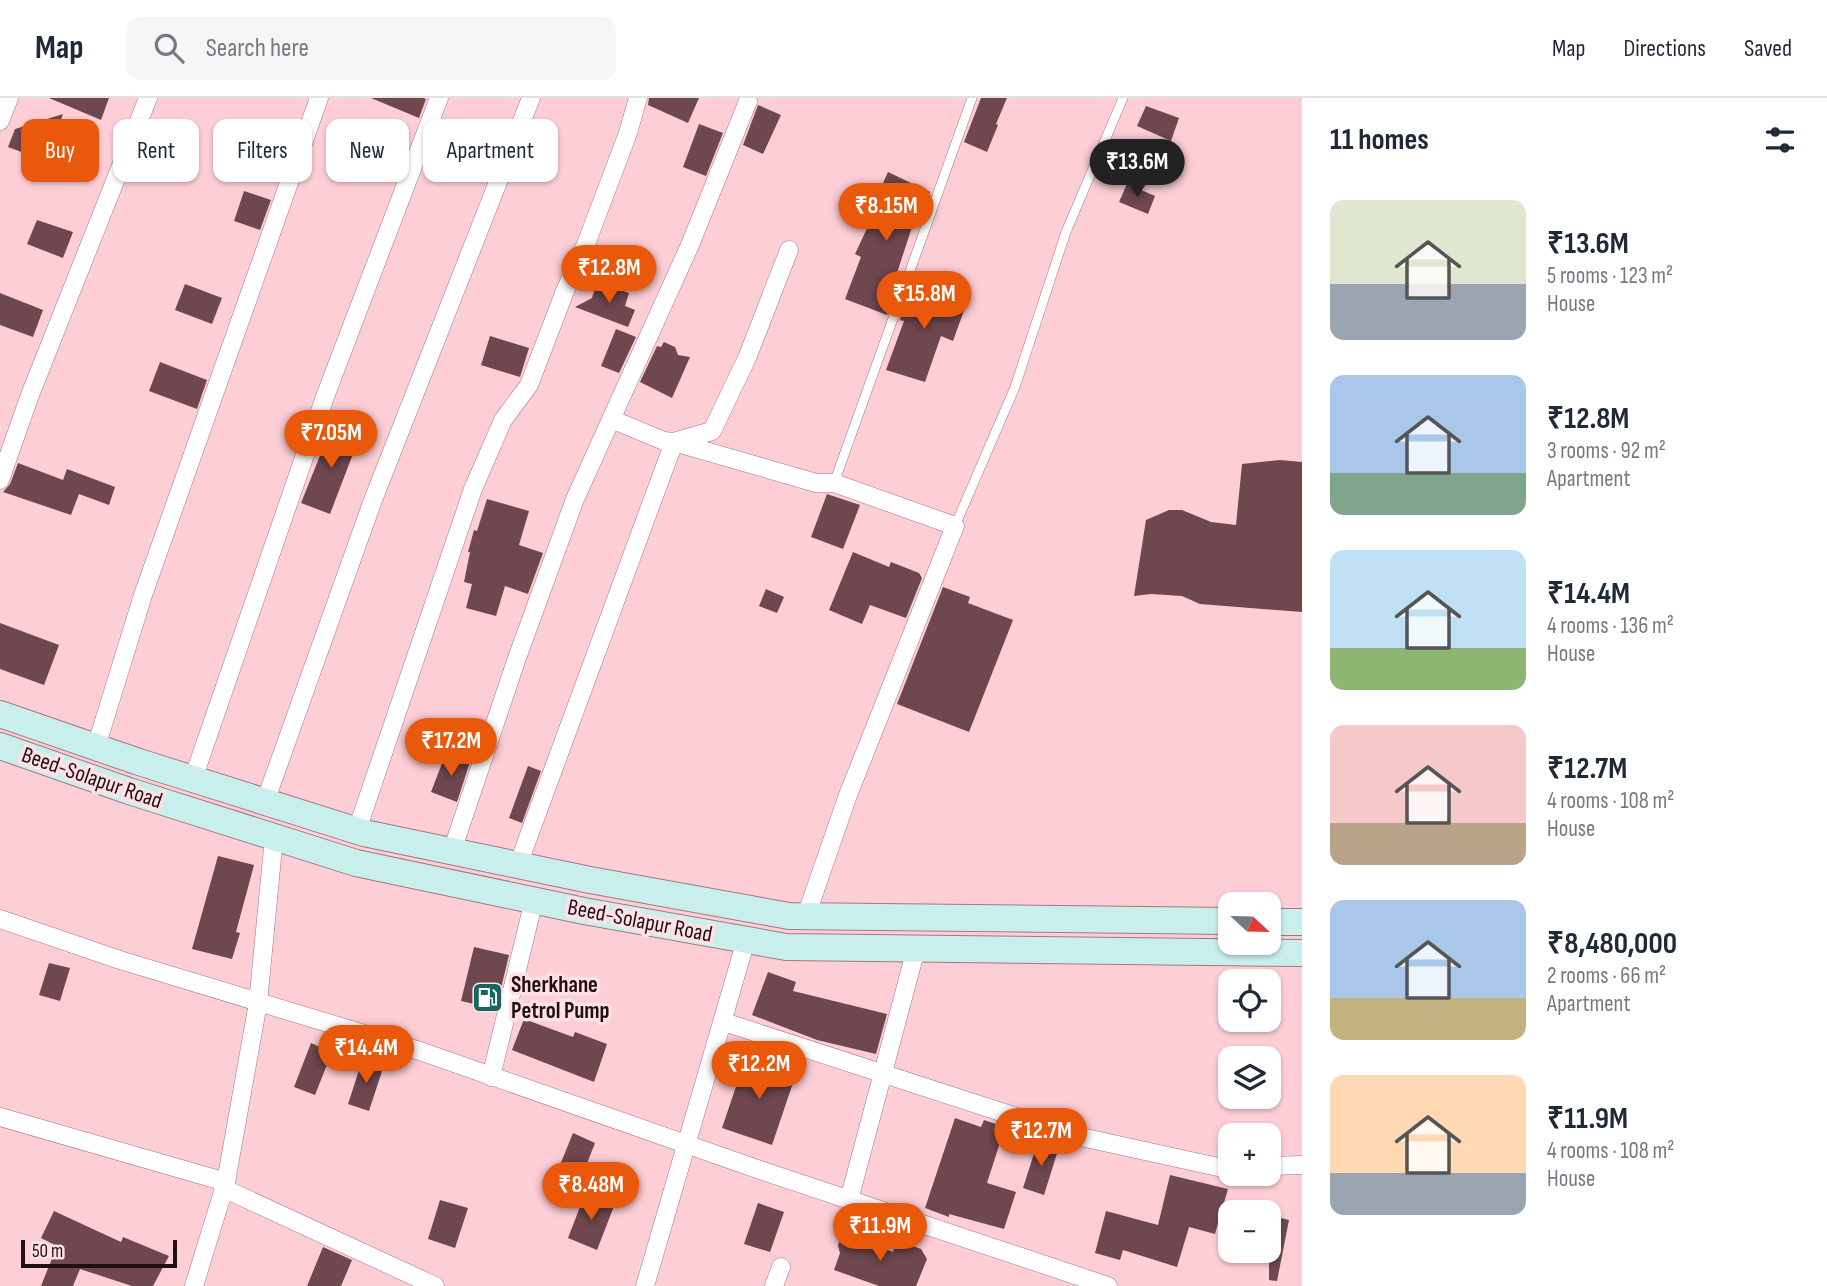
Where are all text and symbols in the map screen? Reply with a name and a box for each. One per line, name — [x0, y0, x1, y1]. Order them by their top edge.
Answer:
search box — [126, 17, 616, 80]
text: Map — [35, 28, 84, 68]
icon: search — [150, 29, 188, 67]
text: Search here — [206, 33, 309, 64]
text: Map — [1552, 34, 1585, 63]
text: Directions — [1623, 34, 1706, 63]
text: Saved — [1744, 34, 1792, 63]
chip: Buy — [21, 119, 99, 182]
chip: Rent — [113, 119, 199, 182]
chip: Filters — [213, 119, 312, 182]
chip: New — [326, 119, 409, 182]
chip: Apartment — [423, 119, 558, 182]
icon: filters — [1761, 121, 1799, 159]
text: 11 homes — [1330, 122, 1429, 158]
pin: ₹13.6M — [1080, 140, 1194, 199]
text: ₹13.6M — [1106, 148, 1168, 176]
pin: ₹8.15M — [829, 184, 943, 243]
text: ₹8.15M — [854, 192, 918, 220]
text: ₹13.6M — [1547, 226, 1629, 262]
icon: home — [1386, 228, 1470, 312]
pin: ₹12.8M — [552, 246, 666, 305]
text: ₹12.8M — [577, 254, 641, 282]
text: 5 rooms · 123 m² — [1547, 262, 1673, 290]
pin: ₹15.8M — [867, 272, 981, 331]
text: ₹15.8M — [893, 280, 955, 308]
text: House — [1547, 290, 1595, 318]
text: ₹12.8M — [1547, 401, 1629, 437]
icon: home — [1386, 403, 1470, 487]
pin: ₹7.05M — [274, 410, 388, 470]
text: ₹7.05M — [300, 419, 362, 447]
text: 3 rooms · 92 m² — [1547, 437, 1666, 465]
text: Apartment — [1547, 465, 1631, 493]
text: ₹14.4M — [1547, 576, 1630, 612]
icon: home — [1386, 578, 1470, 662]
text: 4 rooms · 136 m² — [1547, 612, 1674, 640]
text: House — [1547, 640, 1595, 668]
pin: ₹17.2M — [394, 718, 508, 778]
text: ₹17.2M — [421, 727, 481, 755]
street label: Beed-Solapur Road — [18, 741, 166, 815]
text: ₹12.7M — [1547, 751, 1627, 787]
icon: home — [1386, 753, 1470, 837]
text: 4 rooms · 108 m² — [1547, 787, 1674, 815]
text: House — [1547, 815, 1595, 843]
north arrow — [1218, 892, 1281, 956]
map controls — [1218, 892, 1281, 1263]
street label: Beed-Solapur Road — [565, 893, 715, 949]
text: ₹8,480,000 — [1547, 926, 1677, 962]
icon: home — [1386, 928, 1470, 1012]
text: 2 rooms · 66 m² — [1547, 962, 1666, 990]
button: locate — [1218, 969, 1281, 1032]
place label: Sherkhane Petrol Pump — [511, 971, 610, 1025]
fuel station icon: Sherkhane Petrol Pump — [471, 981, 505, 1015]
text: Apartment — [1547, 990, 1631, 1018]
pin: ₹14.4M — [309, 1026, 423, 1085]
text: ₹14.4M — [334, 1034, 398, 1062]
pin: ₹12.2M — [702, 1042, 816, 1101]
button: layers — [1218, 1046, 1281, 1109]
text: ₹12.2M — [728, 1050, 790, 1078]
text: ₹11.9M — [1547, 1101, 1628, 1137]
icon: home — [1386, 1103, 1470, 1187]
pin: ₹12.7M — [984, 1108, 1098, 1168]
text: ₹12.7M — [1010, 1117, 1072, 1145]
button: + — [1218, 1123, 1281, 1186]
text: 4 rooms · 108 m² — [1547, 1137, 1674, 1165]
pin: ₹8.48M — [534, 1162, 648, 1222]
text: House — [1547, 1165, 1595, 1193]
text: ₹8.48M — [558, 1171, 624, 1199]
button: − — [1218, 1200, 1281, 1263]
pin: ₹11.9M — [823, 1204, 937, 1263]
text: ₹11.9M — [849, 1212, 911, 1240]
scale bar — [21, 1237, 177, 1269]
text: 50 m — [32, 1240, 63, 1263]

